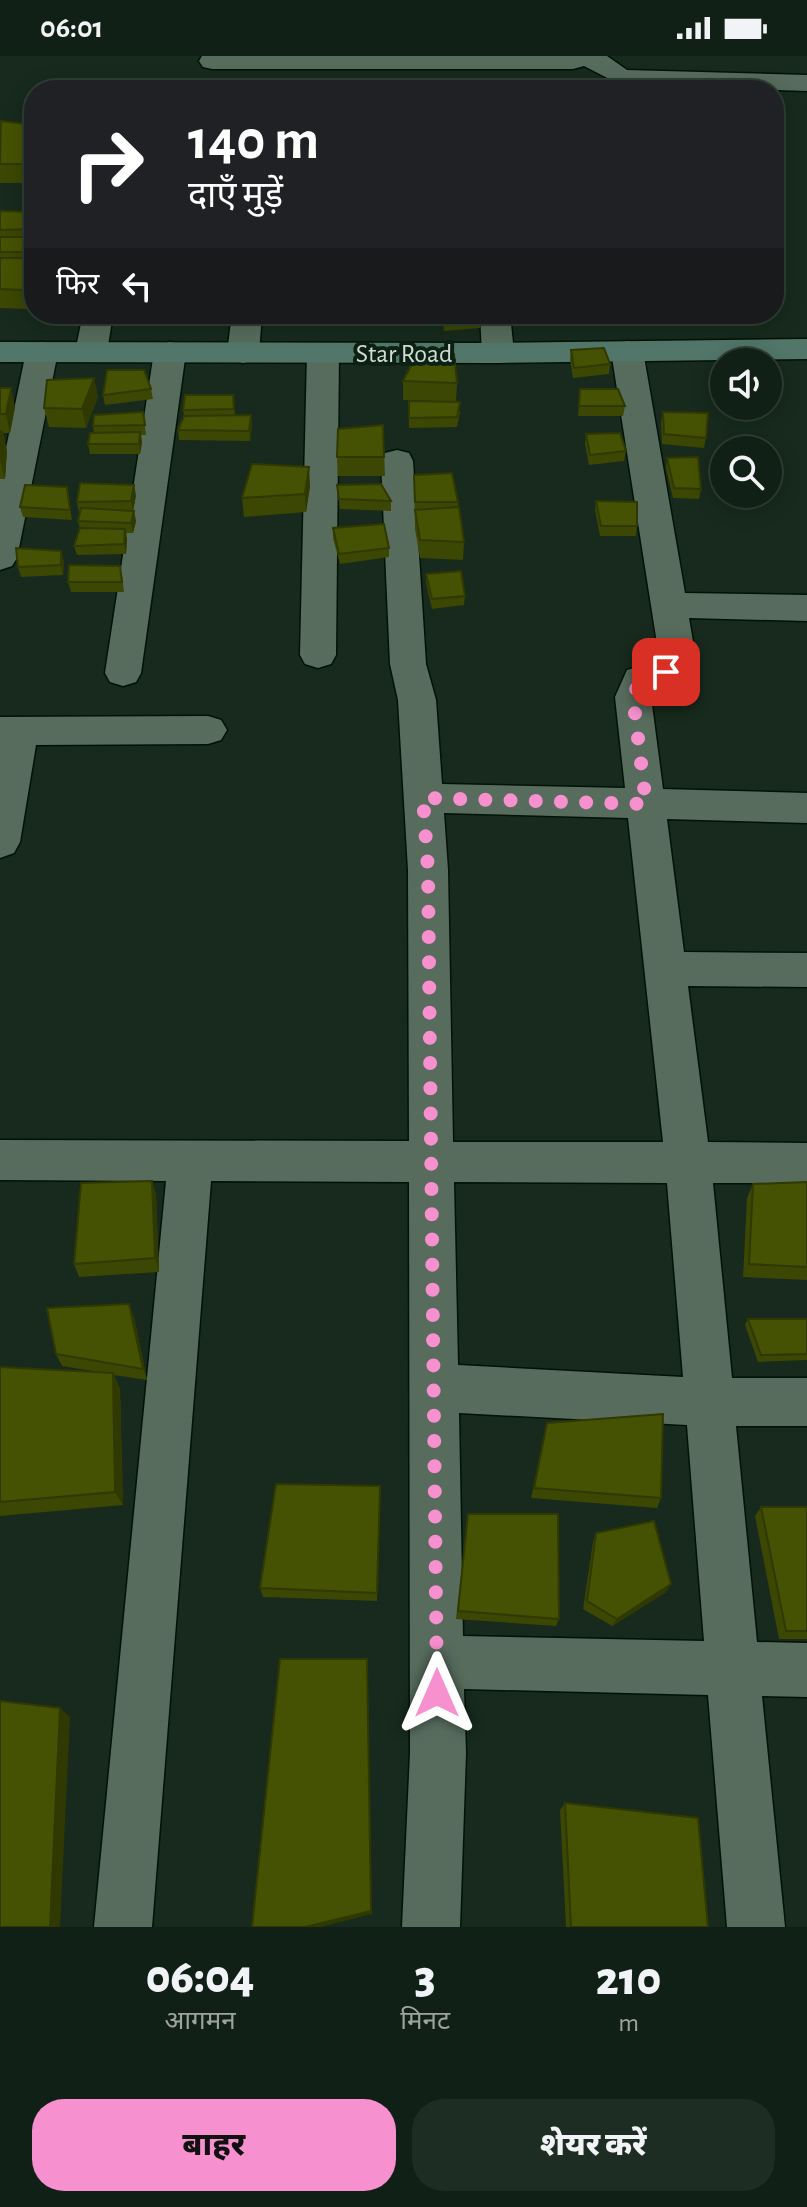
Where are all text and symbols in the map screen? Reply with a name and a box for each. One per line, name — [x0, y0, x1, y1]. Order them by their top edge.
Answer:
text: 06:01 — [40, 13, 103, 43]
icon: right — [56, 112, 160, 216]
text: 140 m — [188, 113, 319, 169]
text: दाएँ मुड़ें — [188, 178, 283, 214]
icon: left — [115, 264, 159, 308]
text: फिर — [56, 270, 99, 300]
street label: Star Road — [356, 341, 452, 367]
map controls — [710, 348, 782, 508]
button: sound — [710, 348, 782, 420]
button: search — [710, 436, 782, 508]
pin — [632, 638, 700, 706]
icon: arrive — [644, 650, 688, 694]
position arrow — [395, 1651, 479, 1735]
text: 06:04 — [146, 1954, 255, 2002]
text: 3 — [415, 1954, 436, 2002]
text: 210 — [596, 1956, 661, 2004]
text: आगमन — [165, 2008, 236, 2034]
text: मिनट — [400, 2008, 450, 2034]
text: m — [618, 2010, 639, 2036]
button: बाहर — [32, 2099, 396, 2191]
button: शेयर करें — [412, 2099, 775, 2191]

